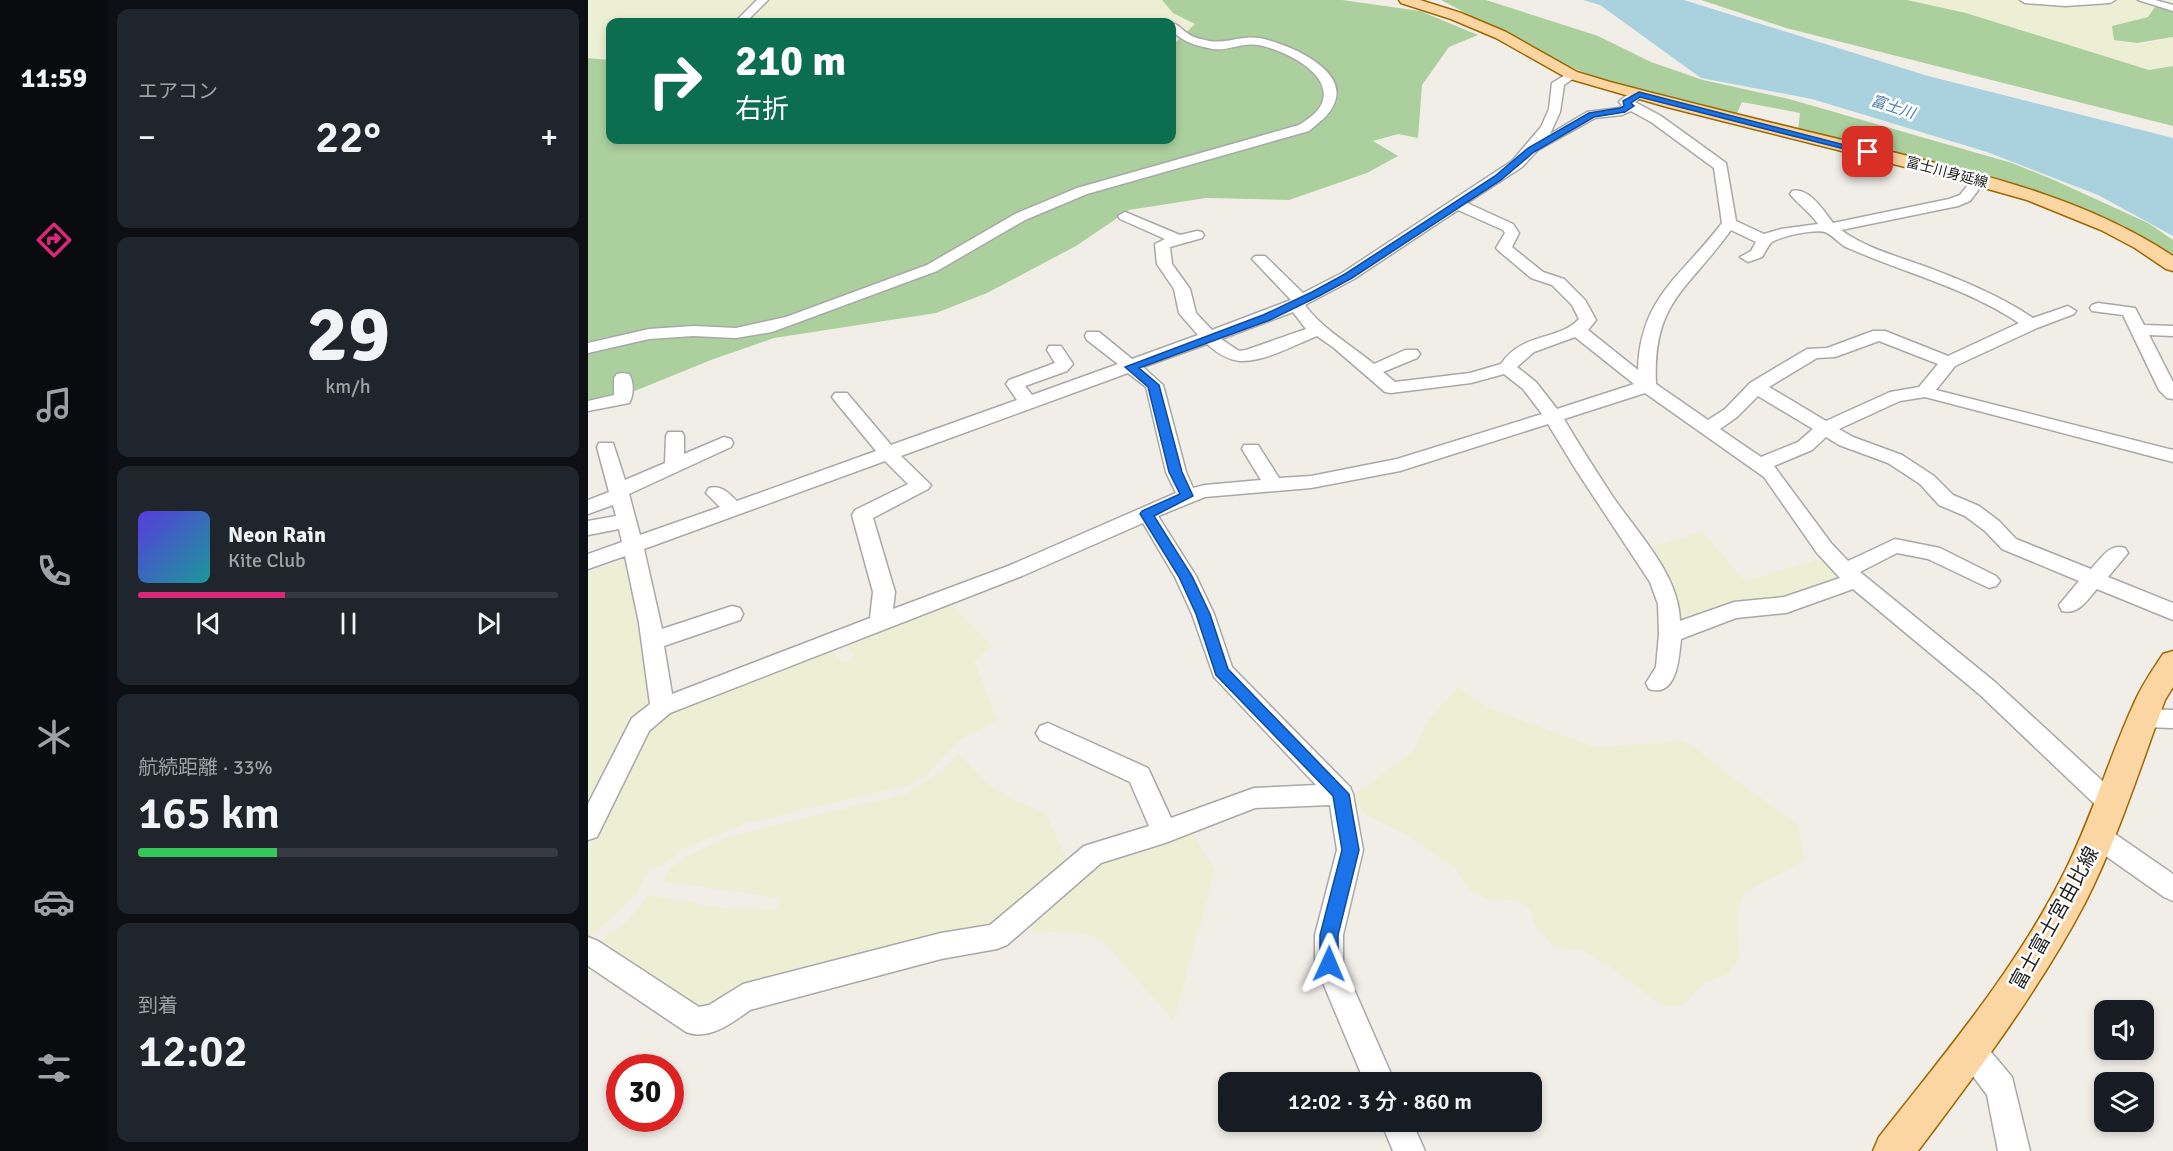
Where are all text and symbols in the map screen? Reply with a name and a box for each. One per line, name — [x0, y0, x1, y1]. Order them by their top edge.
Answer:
text: 210 m — [735, 36, 846, 87]
icon: right — [636, 42, 714, 120]
text: 11:59 — [21, 62, 87, 95]
text: エアコン — [138, 79, 218, 104]
water label: 富士川 — [1869, 91, 1919, 123]
text: 右折 — [735, 93, 789, 126]
text: 22° — [315, 110, 381, 165]
text: − — [138, 117, 156, 158]
text: + — [540, 117, 558, 158]
pin — [1842, 126, 1893, 177]
icon: arrive — [1851, 135, 1884, 168]
street label: 富士川身延線 — [1904, 153, 1990, 192]
icon: directions — [33, 219, 75, 261]
text: 29 — [306, 287, 390, 383]
text: km/h — [325, 374, 371, 399]
icon: music — [33, 384, 75, 426]
text: Neon Rain — [228, 521, 326, 548]
text: Kite Club — [228, 548, 306, 573]
icon: phone — [33, 550, 75, 592]
icon: previous — [192, 607, 225, 640]
icon: pause — [332, 607, 365, 640]
icon: next — [472, 607, 505, 640]
icon: climate — [33, 716, 75, 758]
text: 航続距離 · 33% — [138, 755, 273, 780]
text: 165 km — [138, 786, 280, 841]
street label: 富士富士宮由比線 — [2005, 842, 2104, 994]
icon: car — [33, 881, 75, 923]
position arrow — [1297, 932, 1361, 996]
text: 到着 — [138, 993, 178, 1018]
map controls — [2094, 1000, 2154, 1132]
button: sound — [2094, 1000, 2154, 1060]
text: 12:02 — [138, 1024, 248, 1079]
icon: filters — [33, 1047, 75, 1089]
speed limit sign: 30 — [606, 1054, 684, 1132]
button: layers — [2094, 1072, 2154, 1132]
text: 12:02 · 3 分 · 860 m — [1288, 1088, 1472, 1115]

